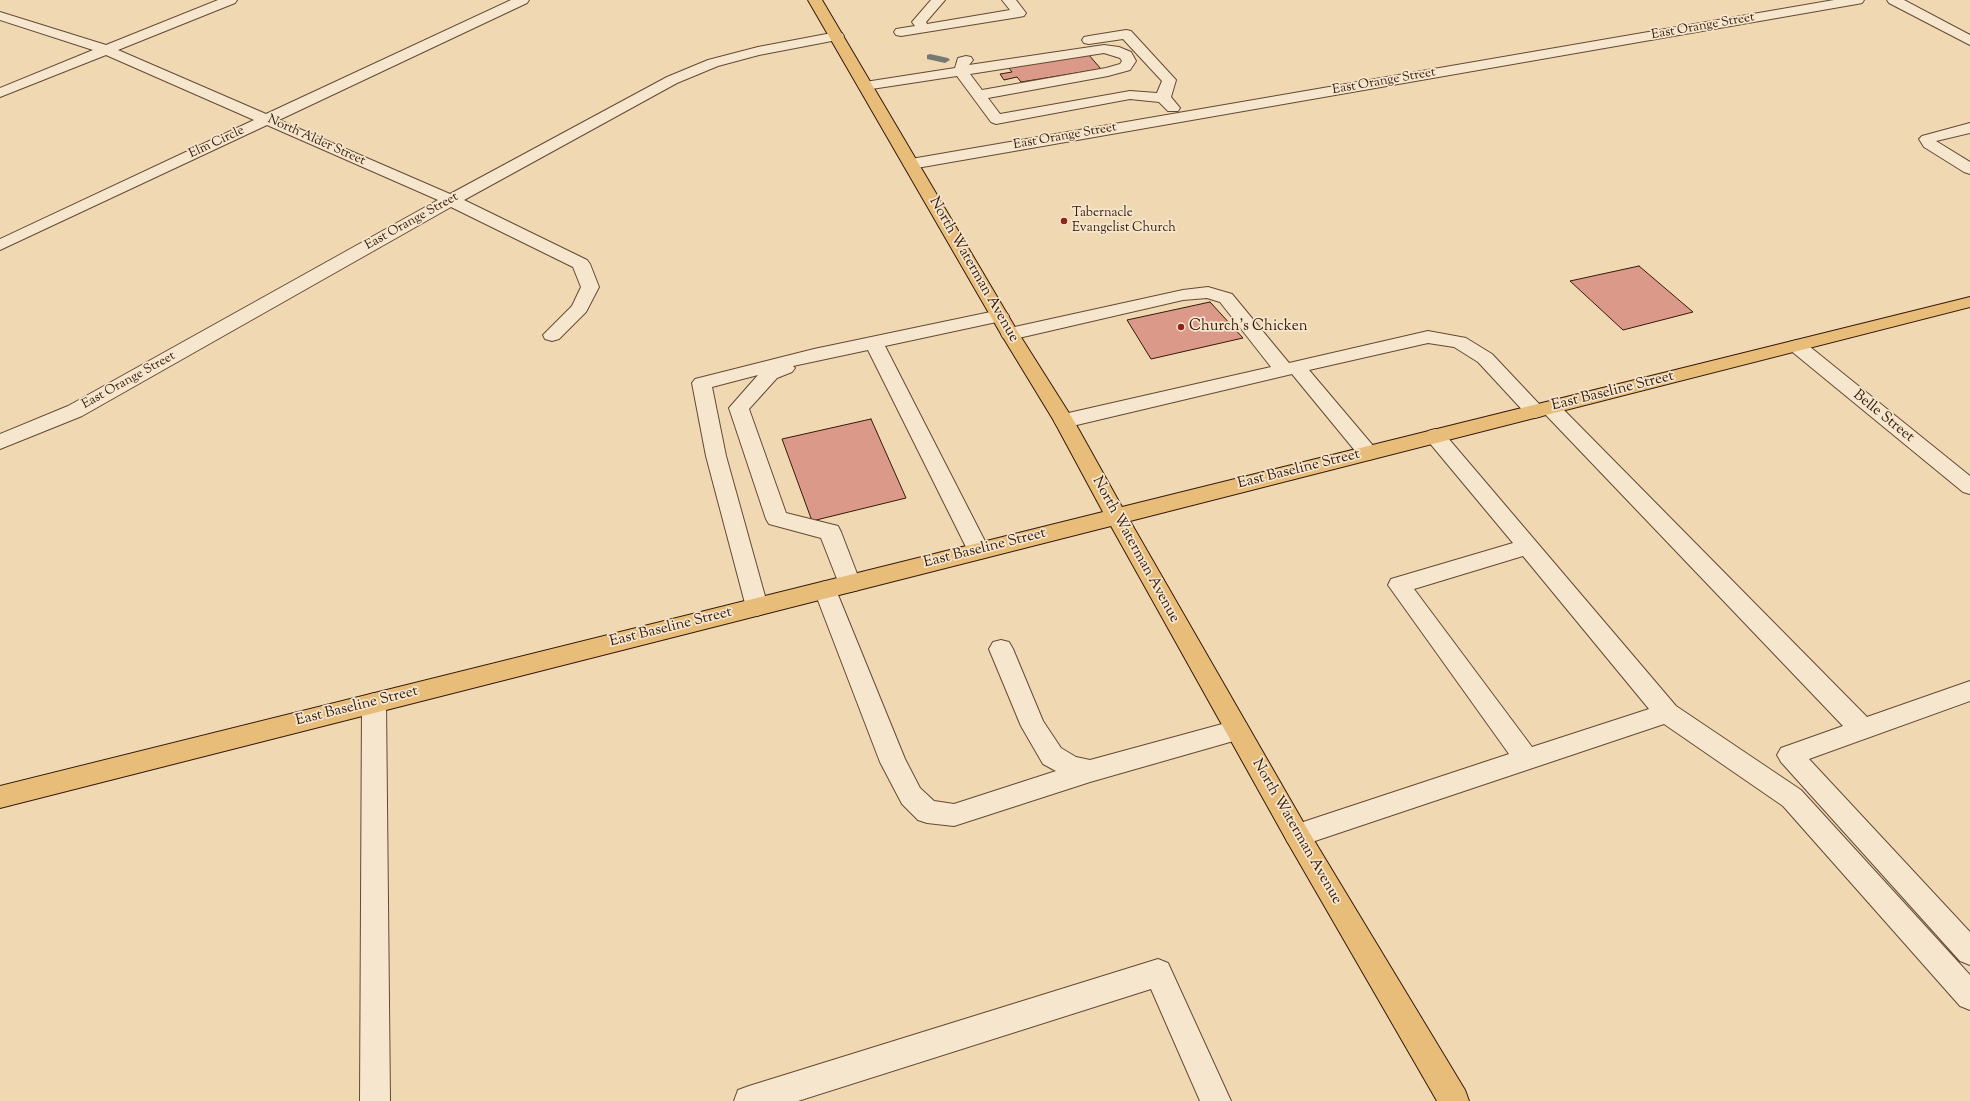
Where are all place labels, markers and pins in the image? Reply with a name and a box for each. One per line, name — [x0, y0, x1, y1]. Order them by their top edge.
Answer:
place label: Tabernacle Evangelist Church — [1072, 206, 1176, 237]
marker: Tabernacle Evangelist Church — [1059, 216, 1069, 226]
place label: Church's Chicken — [1189, 318, 1308, 336]
marker: Church's Chicken — [1176, 322, 1186, 332]

